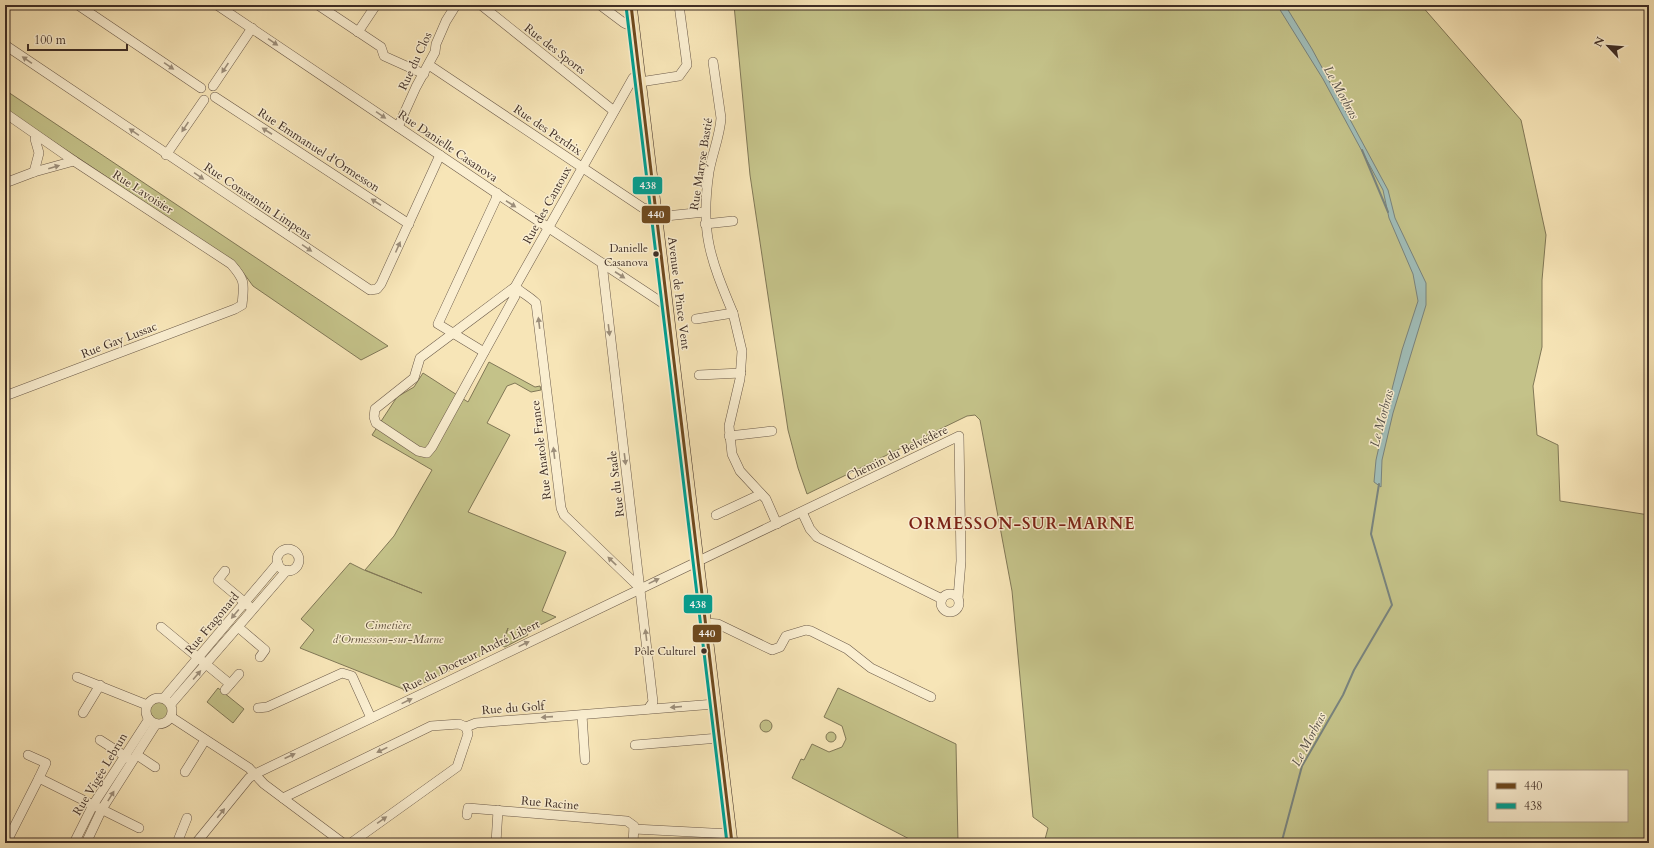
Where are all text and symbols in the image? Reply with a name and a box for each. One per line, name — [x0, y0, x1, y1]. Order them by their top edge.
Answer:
street label: Rue des Sports — [521, 20, 589, 78]
scale bar — [28, 26, 127, 52]
north arrow — [1588, 26, 1628, 66]
street label: Rue du Clos — [395, 29, 435, 93]
text: 100 m — [34, 32, 67, 48]
text: N — [1591, 34, 1608, 49]
one-way arrow — [268, 38, 278, 46]
one-way arrow — [21, 56, 32, 64]
one-way arrow — [164, 62, 174, 70]
water label: Le Morbras — [1319, 62, 1364, 123]
one-way arrow — [221, 63, 229, 74]
street label: Rue des Perdrix — [511, 101, 586, 159]
street label: Rue Emmanuel d'Ormesson — [255, 105, 383, 196]
street label: Rue Danielle Casanova — [395, 107, 502, 186]
one-way arrow — [375, 111, 386, 119]
street label: Rue Maryse Bastié — [686, 117, 716, 211]
one-way arrow — [181, 122, 189, 132]
one-way arrow — [262, 127, 272, 135]
one-way arrow — [129, 128, 140, 136]
street label: Rue Constantin Limpens — [201, 159, 315, 243]
one-way arrow — [48, 163, 60, 169]
street label: Rue des Cantoux — [519, 163, 575, 247]
street label: Rue Lavoisier — [110, 166, 177, 218]
one-way arrow — [194, 172, 204, 180]
line badge: 438 — [632, 176, 663, 195]
text: 438 — [640, 178, 656, 193]
one-way arrow — [370, 199, 382, 206]
one-way arrow — [506, 200, 517, 207]
line badge: 440 — [641, 205, 671, 224]
text: 440 — [648, 207, 665, 222]
street label: Avenue de Pince Vent — [664, 236, 694, 351]
one-way arrow — [395, 241, 401, 252]
place label: Danielle Casanova — [604, 241, 648, 270]
one-way arrow — [302, 244, 312, 252]
marker: Danielle Casanova — [651, 249, 661, 259]
one-way arrow — [615, 271, 625, 279]
one-way arrow — [535, 317, 542, 330]
street label: Rue Gay Lussac — [79, 318, 160, 362]
one-way arrow — [606, 324, 613, 336]
water label: Le Morbras — [1366, 387, 1398, 449]
street label: Rue Anatole France — [527, 399, 555, 501]
street label: Chemin du Belvédère — [844, 422, 950, 484]
one-way arrow — [551, 447, 557, 459]
street label: Rue du Stade — [604, 450, 628, 518]
one-way arrow — [622, 453, 628, 465]
district label: ORMESSON-SUR-MARNE — [909, 513, 1135, 535]
one-way arrow — [607, 556, 617, 566]
one-way arrow — [648, 578, 660, 584]
street label: Rue Fragonard — [181, 588, 243, 657]
line badge: 438 — [683, 594, 713, 614]
text: 438 — [690, 597, 706, 612]
one-way arrow — [230, 609, 239, 619]
street label: Rue du Docteur André Libert — [400, 616, 542, 696]
park label: Cimetière d'Ormesson-sur-Marne — [333, 617, 444, 647]
line badge: 440 — [692, 624, 722, 643]
text: 440 — [699, 626, 716, 641]
one-way arrow — [642, 629, 649, 641]
one-way arrow — [519, 641, 530, 647]
place label: Pôle Culturel — [634, 644, 696, 659]
marker: Pôle Culturel — [699, 646, 709, 656]
one-way arrow — [192, 669, 201, 680]
one-way arrow — [402, 697, 413, 704]
street label: Rue du Golf — [481, 698, 547, 718]
one-way arrow — [670, 704, 682, 711]
water label: Le Morbras — [1287, 709, 1331, 770]
one-way arrow — [541, 714, 553, 721]
street label: Rue Vigée Lebrun — [69, 730, 131, 818]
one-way arrow — [377, 747, 388, 753]
one-way arrow — [284, 753, 296, 759]
legend — [1488, 770, 1628, 822]
text: 440 — [1524, 778, 1542, 794]
one-way arrow — [107, 790, 114, 802]
street label: Rue Racine — [520, 792, 580, 814]
text: 438 — [1524, 798, 1542, 814]
one-way arrow — [216, 807, 225, 818]
one-way arrow — [377, 816, 388, 824]

